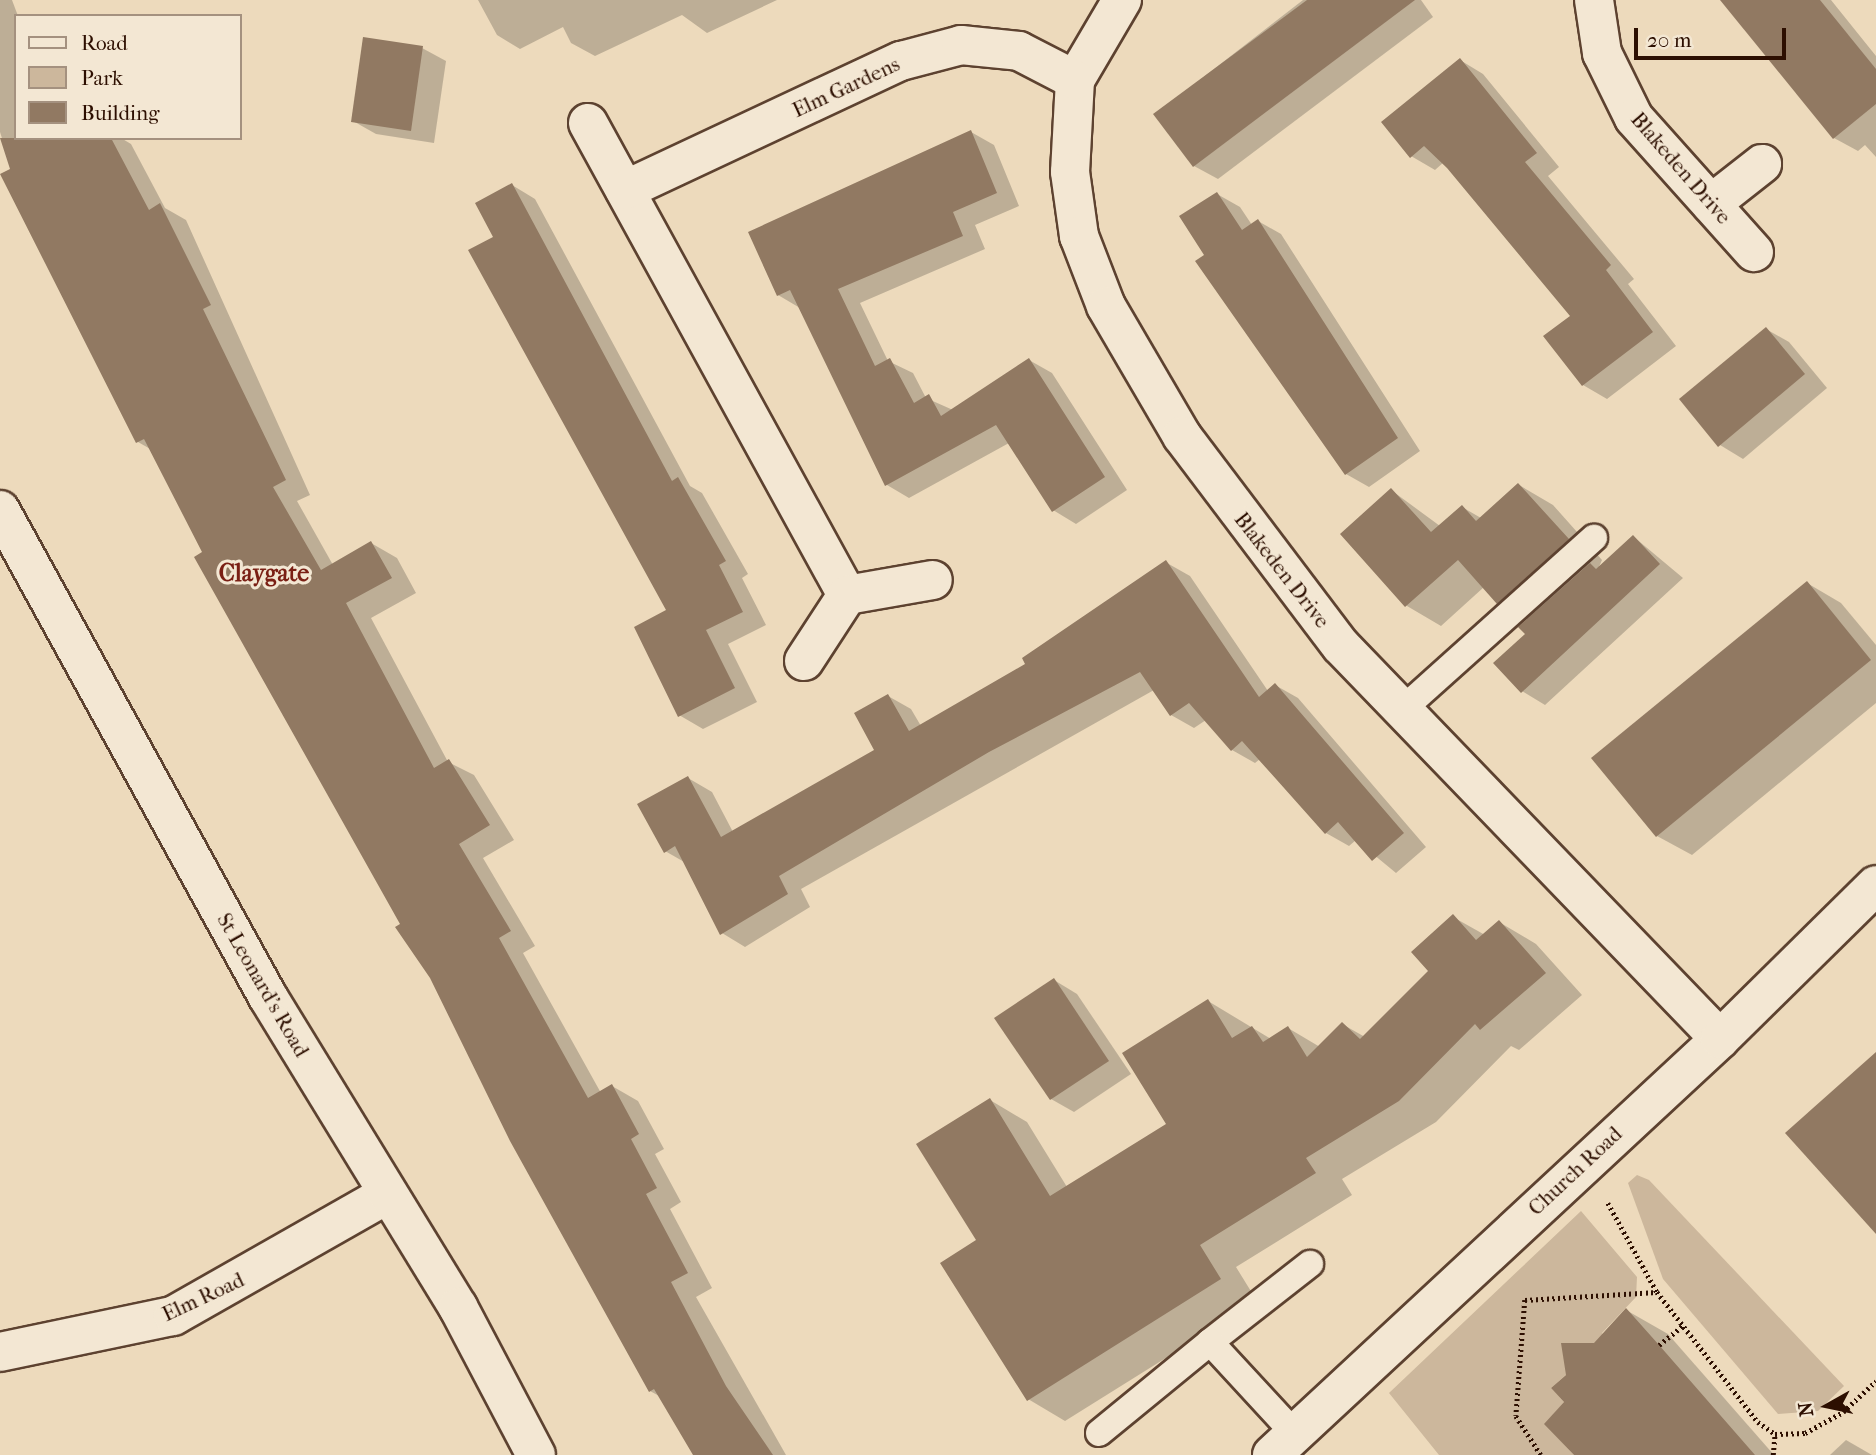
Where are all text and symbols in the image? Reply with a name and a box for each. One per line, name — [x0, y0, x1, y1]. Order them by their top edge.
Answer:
legend — [14, 14, 242, 140]
scale bar — [1638, 14, 1790, 58]
text: 20 m — [1647, 28, 1691, 52]
text: Road — [81, 31, 128, 55]
street label: Elm Gardens — [788, 51, 904, 123]
text: Park — [81, 66, 123, 90]
text: Building — [81, 101, 159, 125]
street label: Blakeden Drive — [1626, 107, 1736, 229]
street label: Blakeden Drive — [1229, 507, 1335, 633]
district label: Claygate — [219, 560, 309, 588]
street label: St Leonard's Road — [212, 909, 314, 1061]
street label: Church Road — [1523, 1121, 1627, 1221]
street label: Elm Road — [158, 1267, 248, 1327]
north arrow — [1792, 1371, 1862, 1441]
text: N — [1794, 1400, 1818, 1418]

